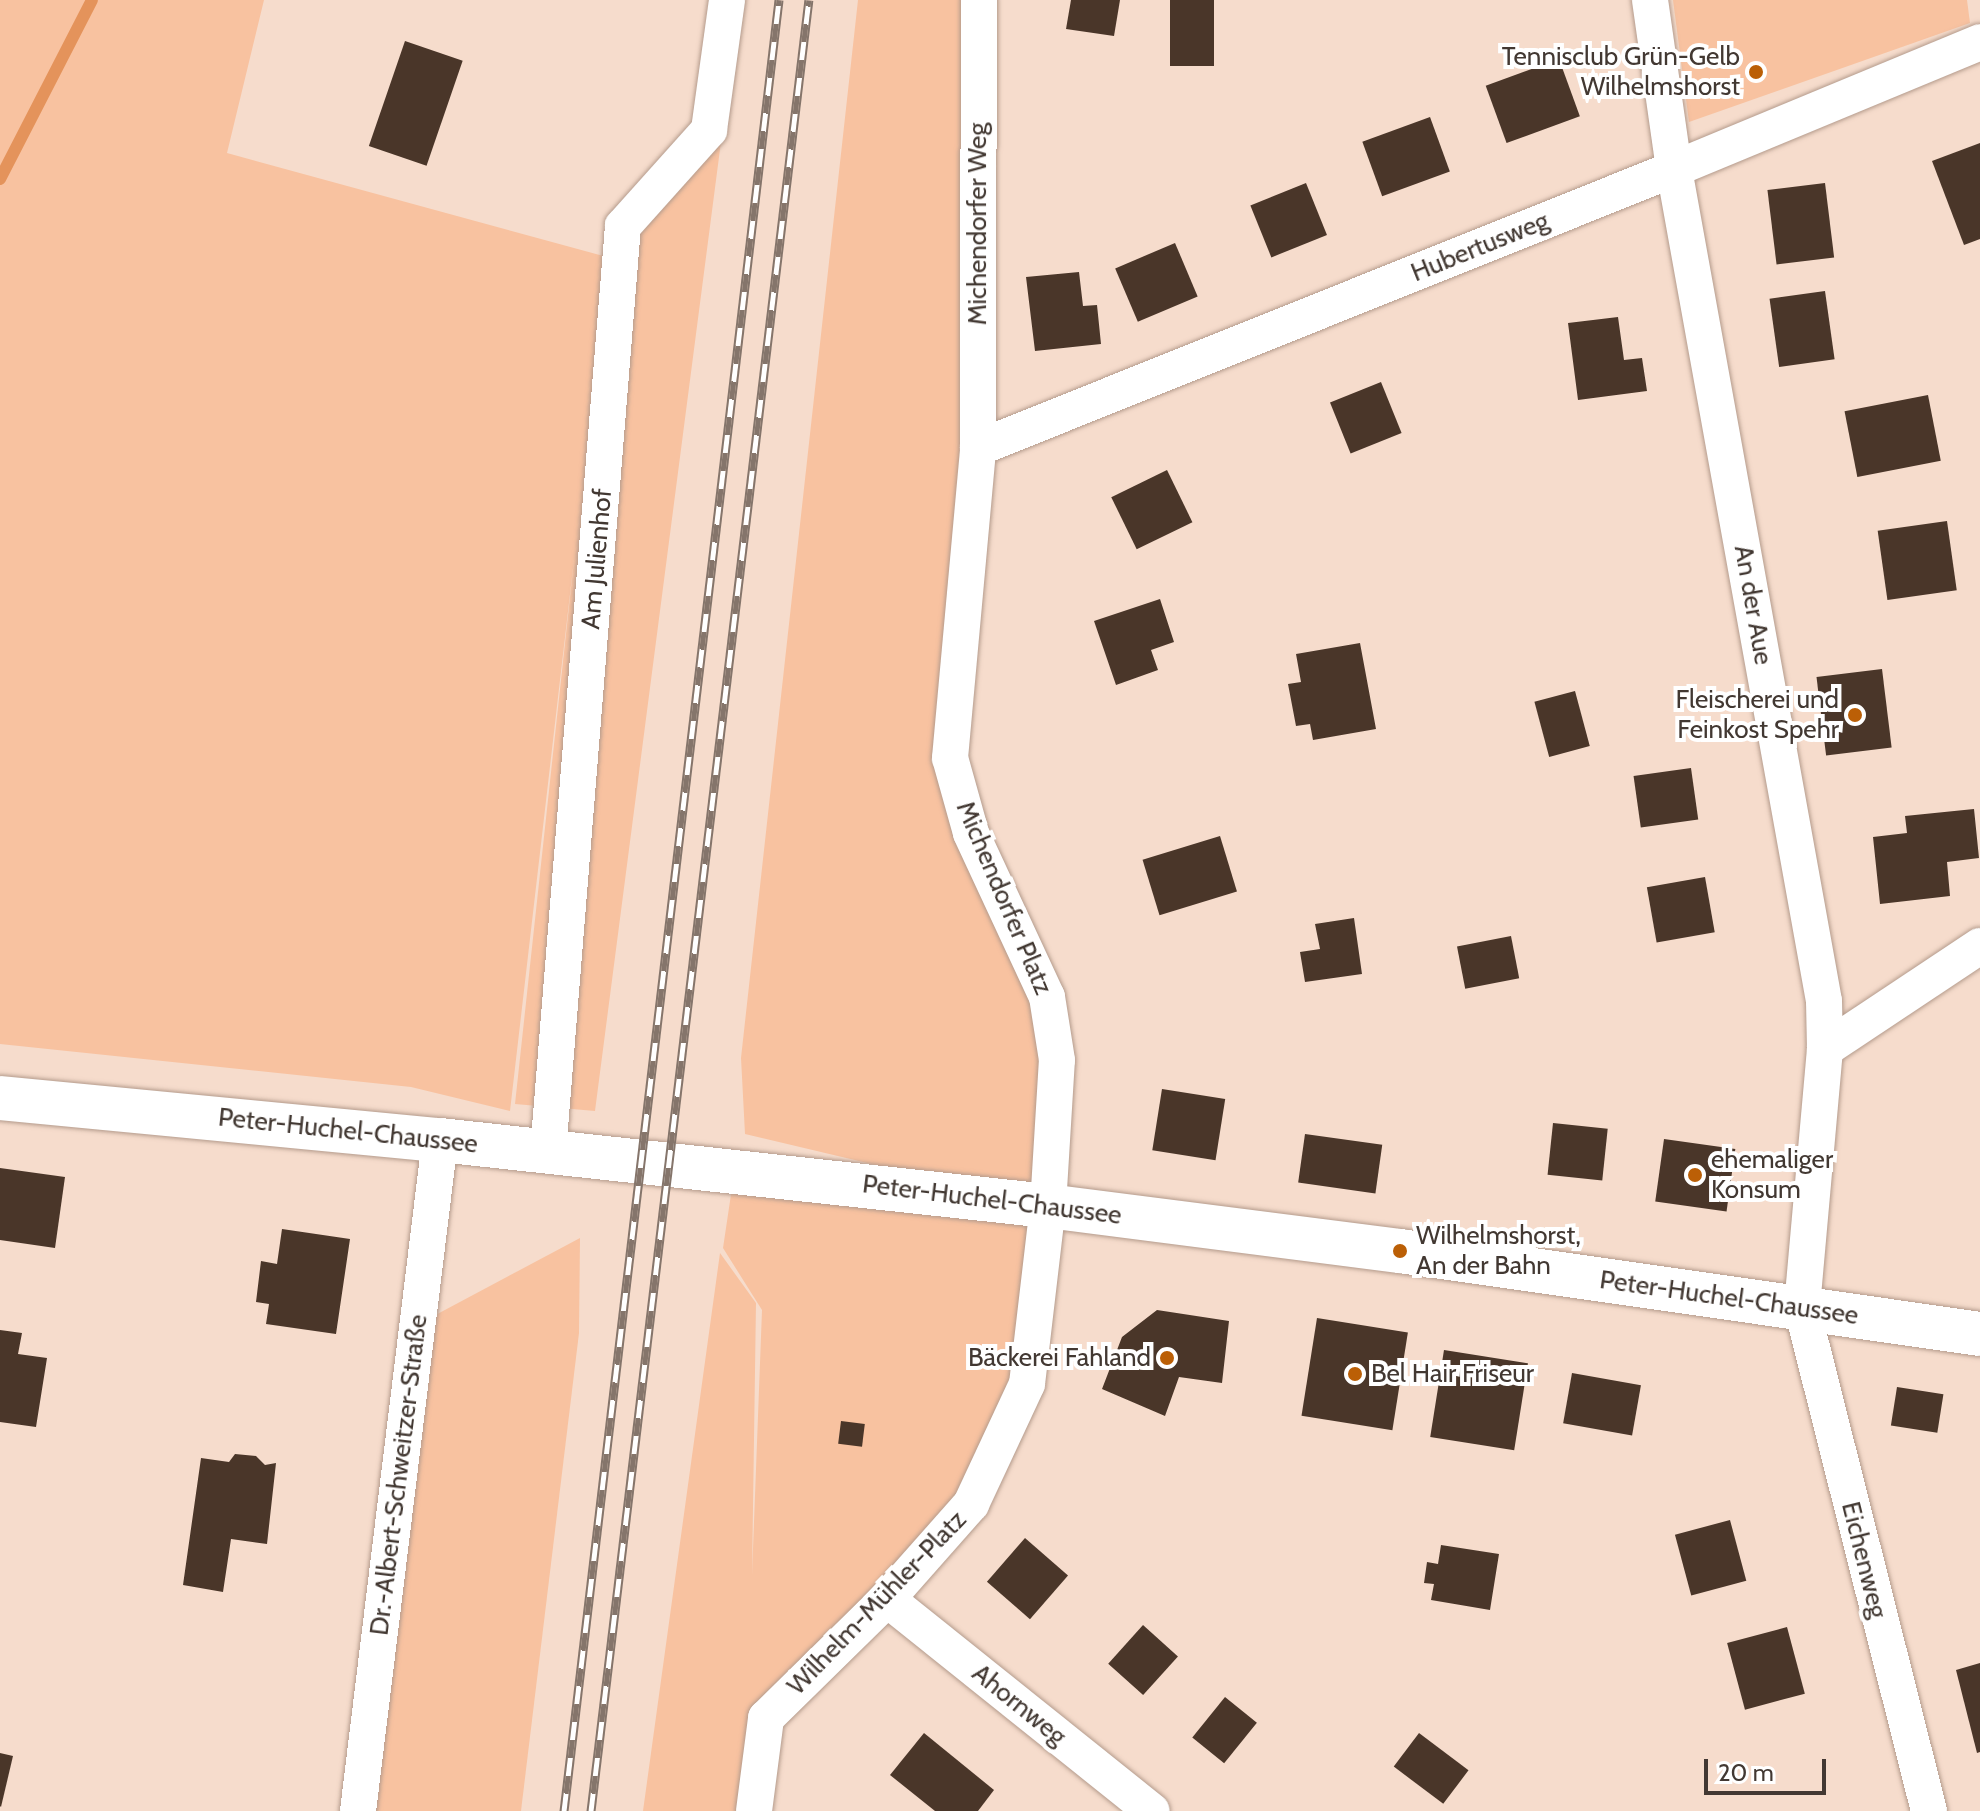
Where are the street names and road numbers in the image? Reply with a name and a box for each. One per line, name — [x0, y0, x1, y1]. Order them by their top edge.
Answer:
street label: Michendorfer Weg — [962, 123, 994, 325]
street label: Hubertusweg — [1407, 205, 1553, 289]
street label: Am Julienhof — [575, 487, 619, 631]
street label: An der Aue — [1727, 543, 1779, 667]
street label: Michendorfer Platz — [949, 797, 1059, 999]
street label: Peter-Huchel-Chaussee — [217, 1102, 479, 1160]
street label: Peter-Huchel-Chaussee — [861, 1169, 1123, 1231]
street label: Peter-Huchel-Chaussee — [1598, 1264, 1860, 1332]
street label: Dr.-Albert-Schweitzer-Straße — [364, 1313, 434, 1637]
street label: Eichenweg — [1834, 1499, 1894, 1621]
street label: Wilhelm-Mühler-Platz — [781, 1504, 973, 1702]
street label: Ahornweg — [966, 1658, 1072, 1752]

